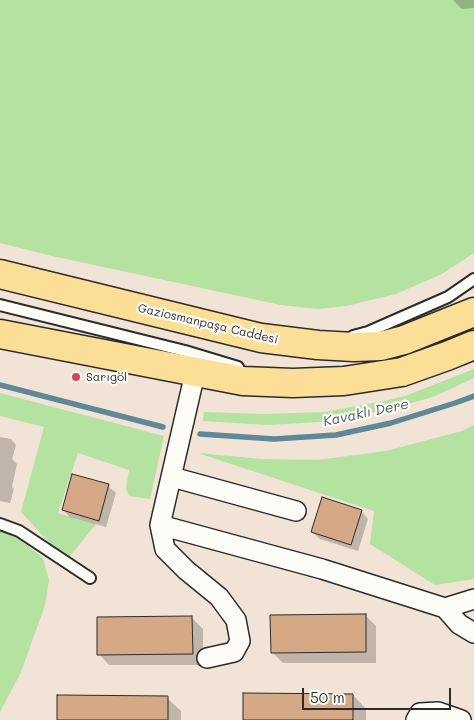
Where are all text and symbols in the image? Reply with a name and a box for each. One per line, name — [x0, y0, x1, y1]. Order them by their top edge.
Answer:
street label: Gaziosmanpaşa Caddesi — [136, 301, 280, 347]
place label: Sarıgöl — [86, 370, 127, 384]
marker: Sarıgöl — [70, 371, 82, 383]
water label: Kavaklı Dere — [322, 396, 410, 430]
scale bar — [304, 678, 453, 710]
text: 50 m — [310, 687, 345, 707]

